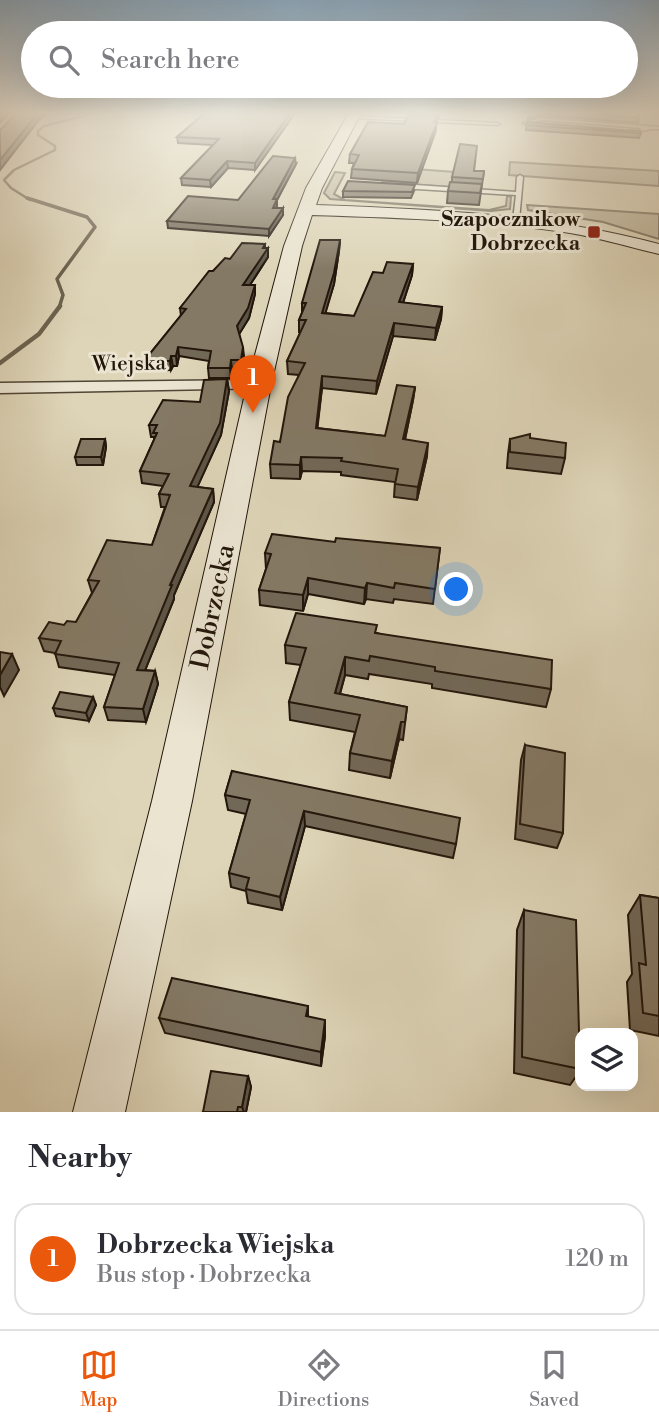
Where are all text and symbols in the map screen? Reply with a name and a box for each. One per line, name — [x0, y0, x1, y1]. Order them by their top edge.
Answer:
search box — [21, 21, 638, 98]
icon: search — [45, 41, 83, 79]
text: Search here — [101, 44, 240, 76]
place label: Szapocznikow Dobrzecka — [441, 207, 581, 257]
marker: Szapocznikow Dobrzecka — [586, 224, 602, 240]
street label: Wiejska — [91, 350, 167, 378]
pin: 1 — [230, 355, 276, 413]
street label: Dobrzecka — [184, 541, 242, 673]
your location — [439, 572, 473, 606]
map controls — [575, 1028, 638, 1091]
button: layers — [575, 1028, 638, 1091]
text: Nearby — [28, 1139, 132, 1177]
text: Dobrzecka Wiejska — [97, 1229, 334, 1261]
text: 1 — [47, 1245, 59, 1273]
text: 120 m — [565, 1245, 629, 1273]
text: Bus stop · Dobrzecka — [97, 1261, 311, 1289]
tab: Map — [80, 1346, 118, 1412]
tab: Directions — [278, 1346, 369, 1412]
tab: Saved — [529, 1346, 579, 1412]

